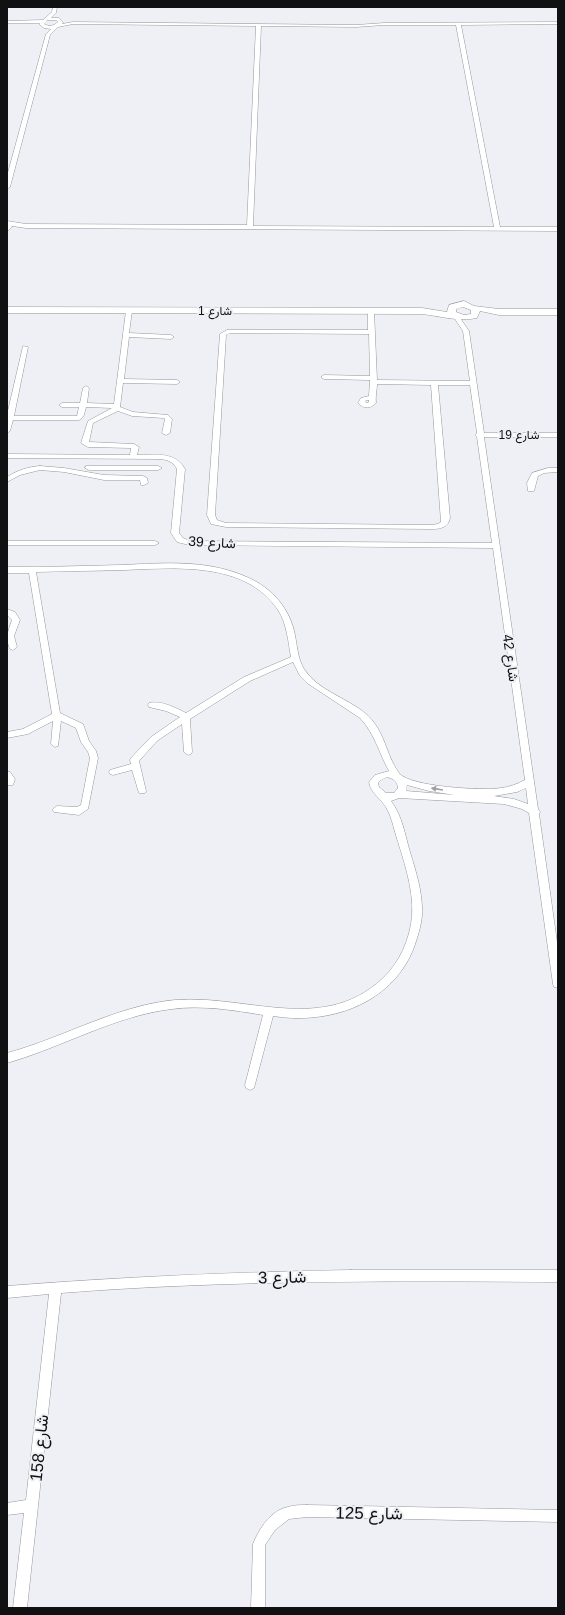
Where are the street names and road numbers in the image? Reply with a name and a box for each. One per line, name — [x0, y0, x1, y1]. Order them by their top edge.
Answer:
street label: شارع 1 — [198, 304, 232, 320]
street label: شارع 19 — [499, 428, 539, 444]
street label: شارع 39 — [188, 533, 236, 554]
street label: شارع 42 — [497, 633, 522, 683]
street label: شارع 3 — [258, 1268, 306, 1289]
street label: شارع 158 — [27, 1414, 54, 1483]
street label: شارع 125 — [335, 1503, 403, 1526]

